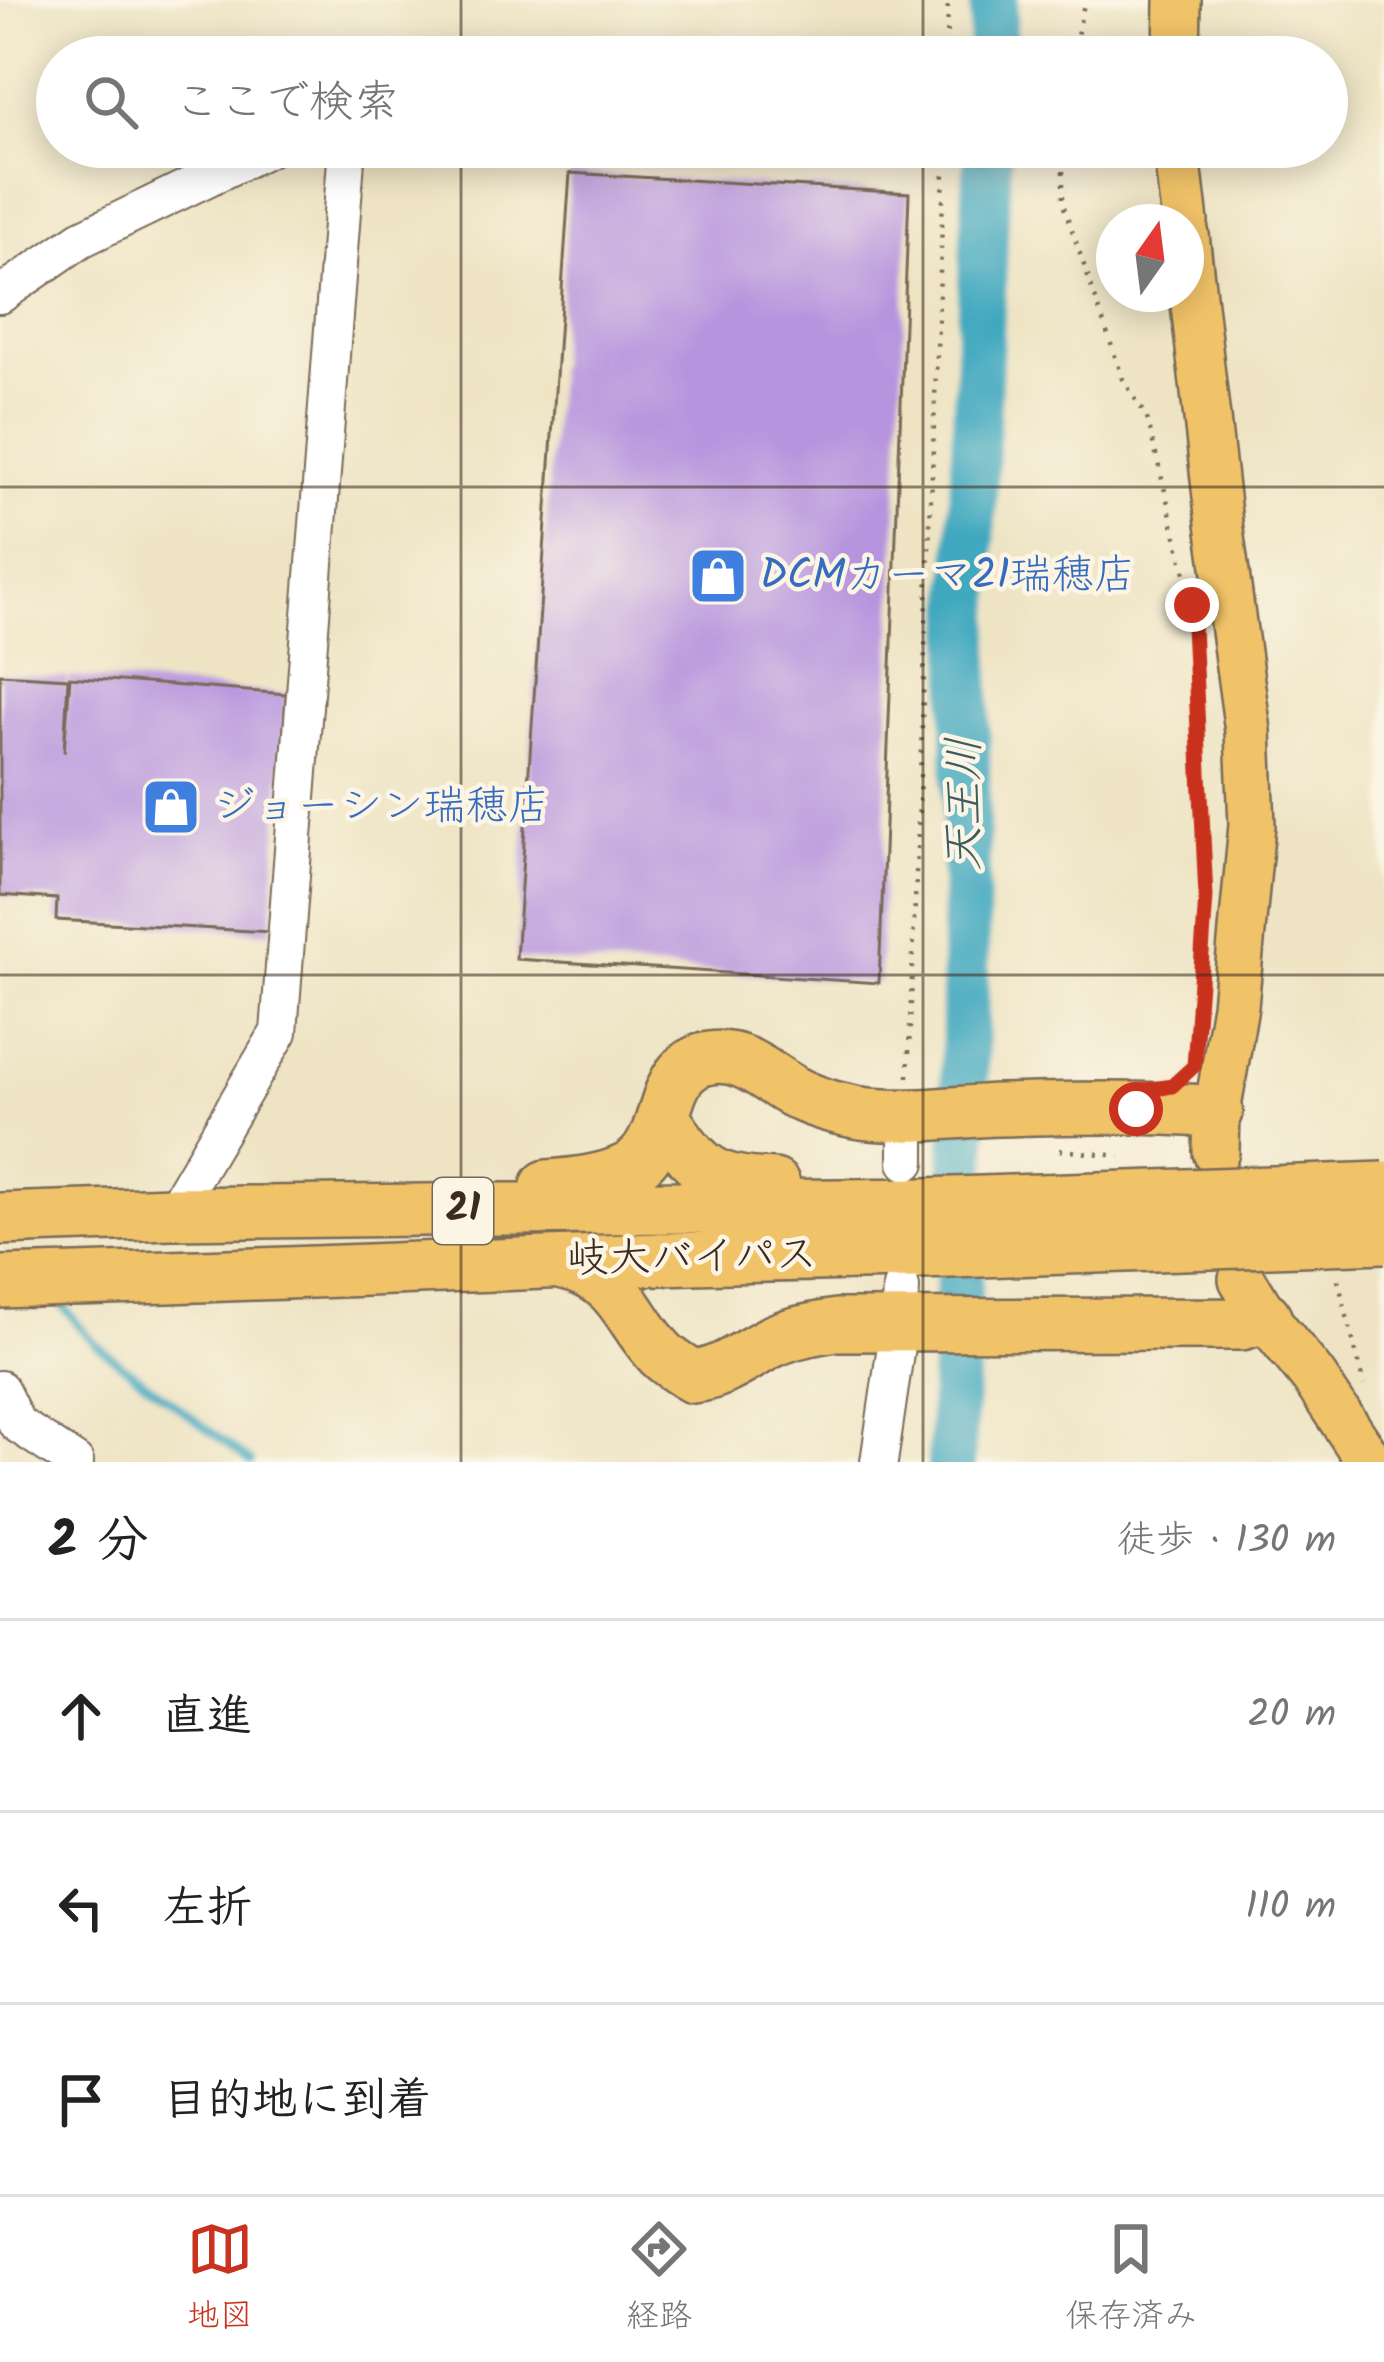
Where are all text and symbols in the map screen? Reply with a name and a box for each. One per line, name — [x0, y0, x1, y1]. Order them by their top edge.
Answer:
search box — [36, 36, 1348, 168]
text: ここで検索 — [174, 68, 399, 140]
icon: search — [78, 69, 144, 135]
north arrow — [1096, 204, 1204, 312]
place label: DCMカーマ21瑞穂店 — [760, 543, 1136, 610]
shop icon: DCMカーマ21瑞穂店 — [687, 545, 749, 607]
route end — [1165, 578, 1219, 632]
water label: 天王川 — [930, 736, 1002, 872]
place label: ジョーシン瑞穂店 — [213, 774, 550, 841]
shop icon: ジョーシン瑞穂店 — [140, 776, 202, 838]
route start — [1109, 1082, 1163, 1136]
road number: 21 — [433, 1178, 493, 1244]
street label: 岐大バイパス — [566, 1222, 818, 1294]
text: 2 分 — [48, 1502, 148, 1583]
text: 徒歩 · 130 m — [1117, 1511, 1336, 1573]
text: 直進 — [162, 1682, 252, 1754]
icon: ahead — [48, 1683, 114, 1749]
text: 20 m — [1247, 1685, 1336, 1747]
text: 左折 — [162, 1874, 252, 1946]
icon: left — [48, 1875, 114, 1941]
text: 110 m — [1245, 1877, 1336, 1939]
text: 目的地に到着 — [162, 2066, 432, 2138]
icon: arrive — [48, 2067, 114, 2133]
tab: 地図 — [187, 2216, 253, 2344]
tab: 経路 — [626, 2216, 692, 2344]
tab: 保存済み — [1065, 2216, 1197, 2344]

